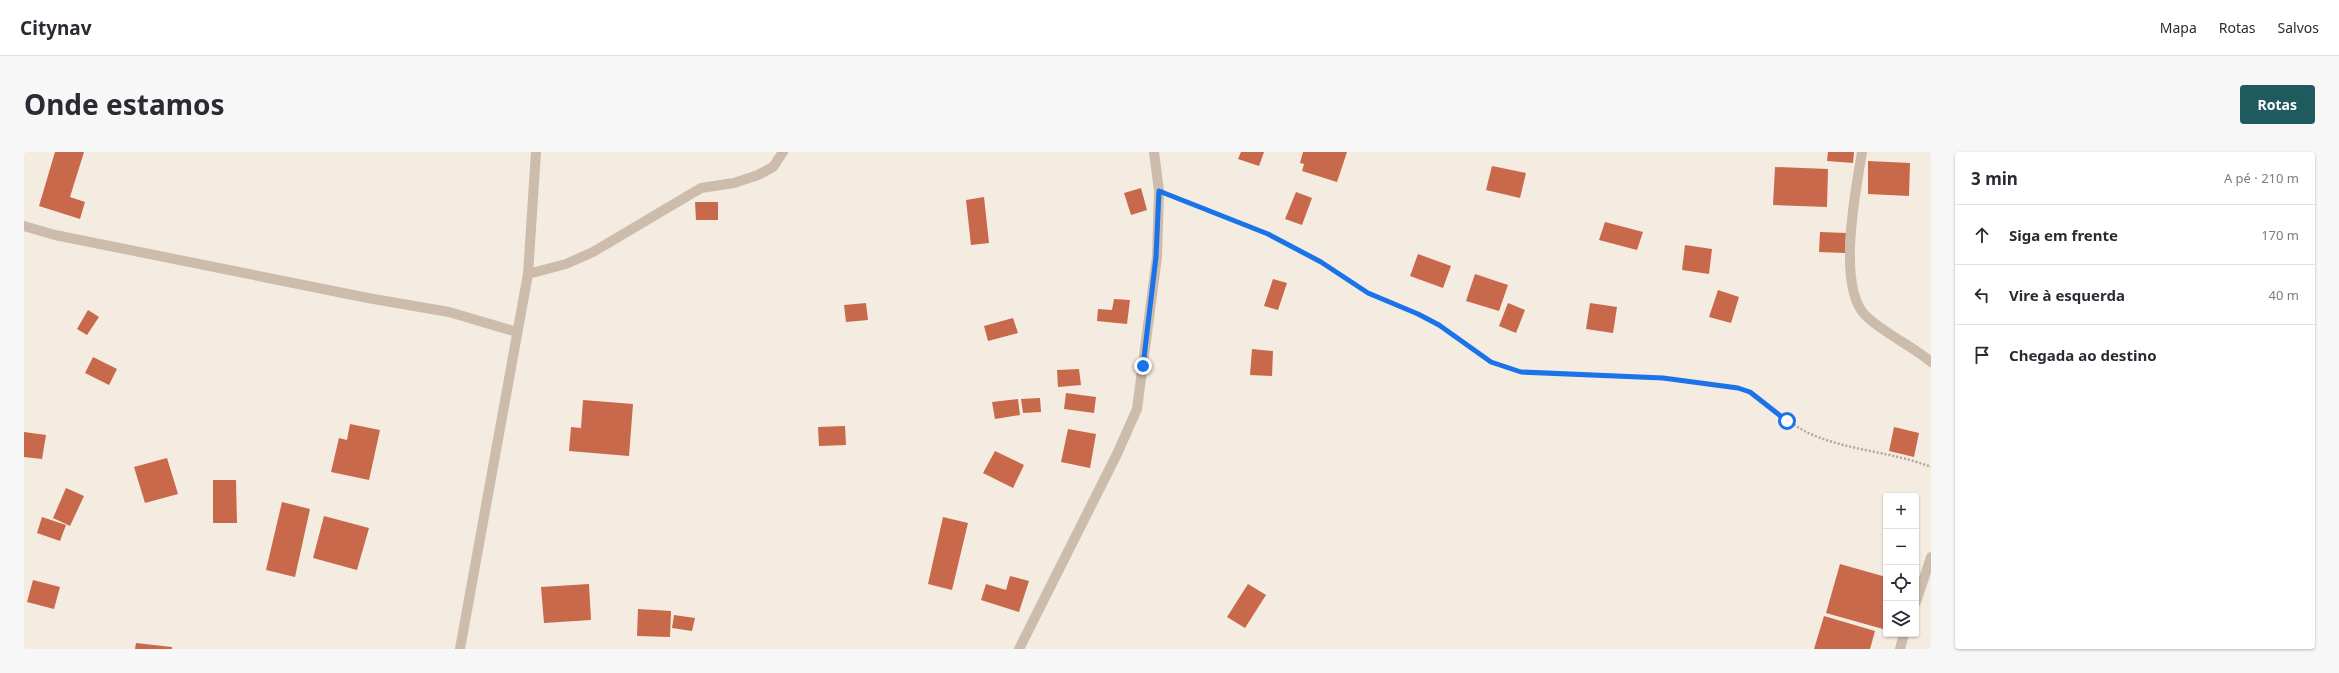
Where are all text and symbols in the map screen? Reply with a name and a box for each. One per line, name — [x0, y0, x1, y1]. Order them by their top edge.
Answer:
text: Citynav — [20, 15, 92, 41]
text: Mapa — [2160, 18, 2197, 37]
text: Rotas — [2219, 18, 2256, 37]
text: Salvos — [2278, 18, 2319, 37]
text: Onde estamos — [24, 85, 225, 123]
button: Rotas — [2240, 85, 2315, 124]
text: 3 min — [1971, 167, 2018, 190]
text: A pé · 210 m — [2224, 169, 2299, 187]
icon: ahead — [1971, 224, 1993, 246]
text: Siga em frente — [2009, 225, 2118, 245]
text: 170 m — [2261, 226, 2299, 244]
icon: left — [1971, 284, 1993, 306]
text: Vire à esquerda — [2009, 285, 2125, 305]
text: 40 m — [2269, 286, 2299, 304]
icon: arrive — [1971, 344, 1993, 366]
text: Chegada ao destino — [2009, 345, 2157, 365]
route end — [1134, 357, 1152, 375]
route start — [1778, 412, 1796, 430]
map controls — [1883, 493, 1919, 637]
button: + — [1883, 493, 1919, 529]
button: − — [1883, 529, 1919, 565]
button: locate — [1883, 565, 1919, 601]
button: layers — [1883, 601, 1919, 637]

